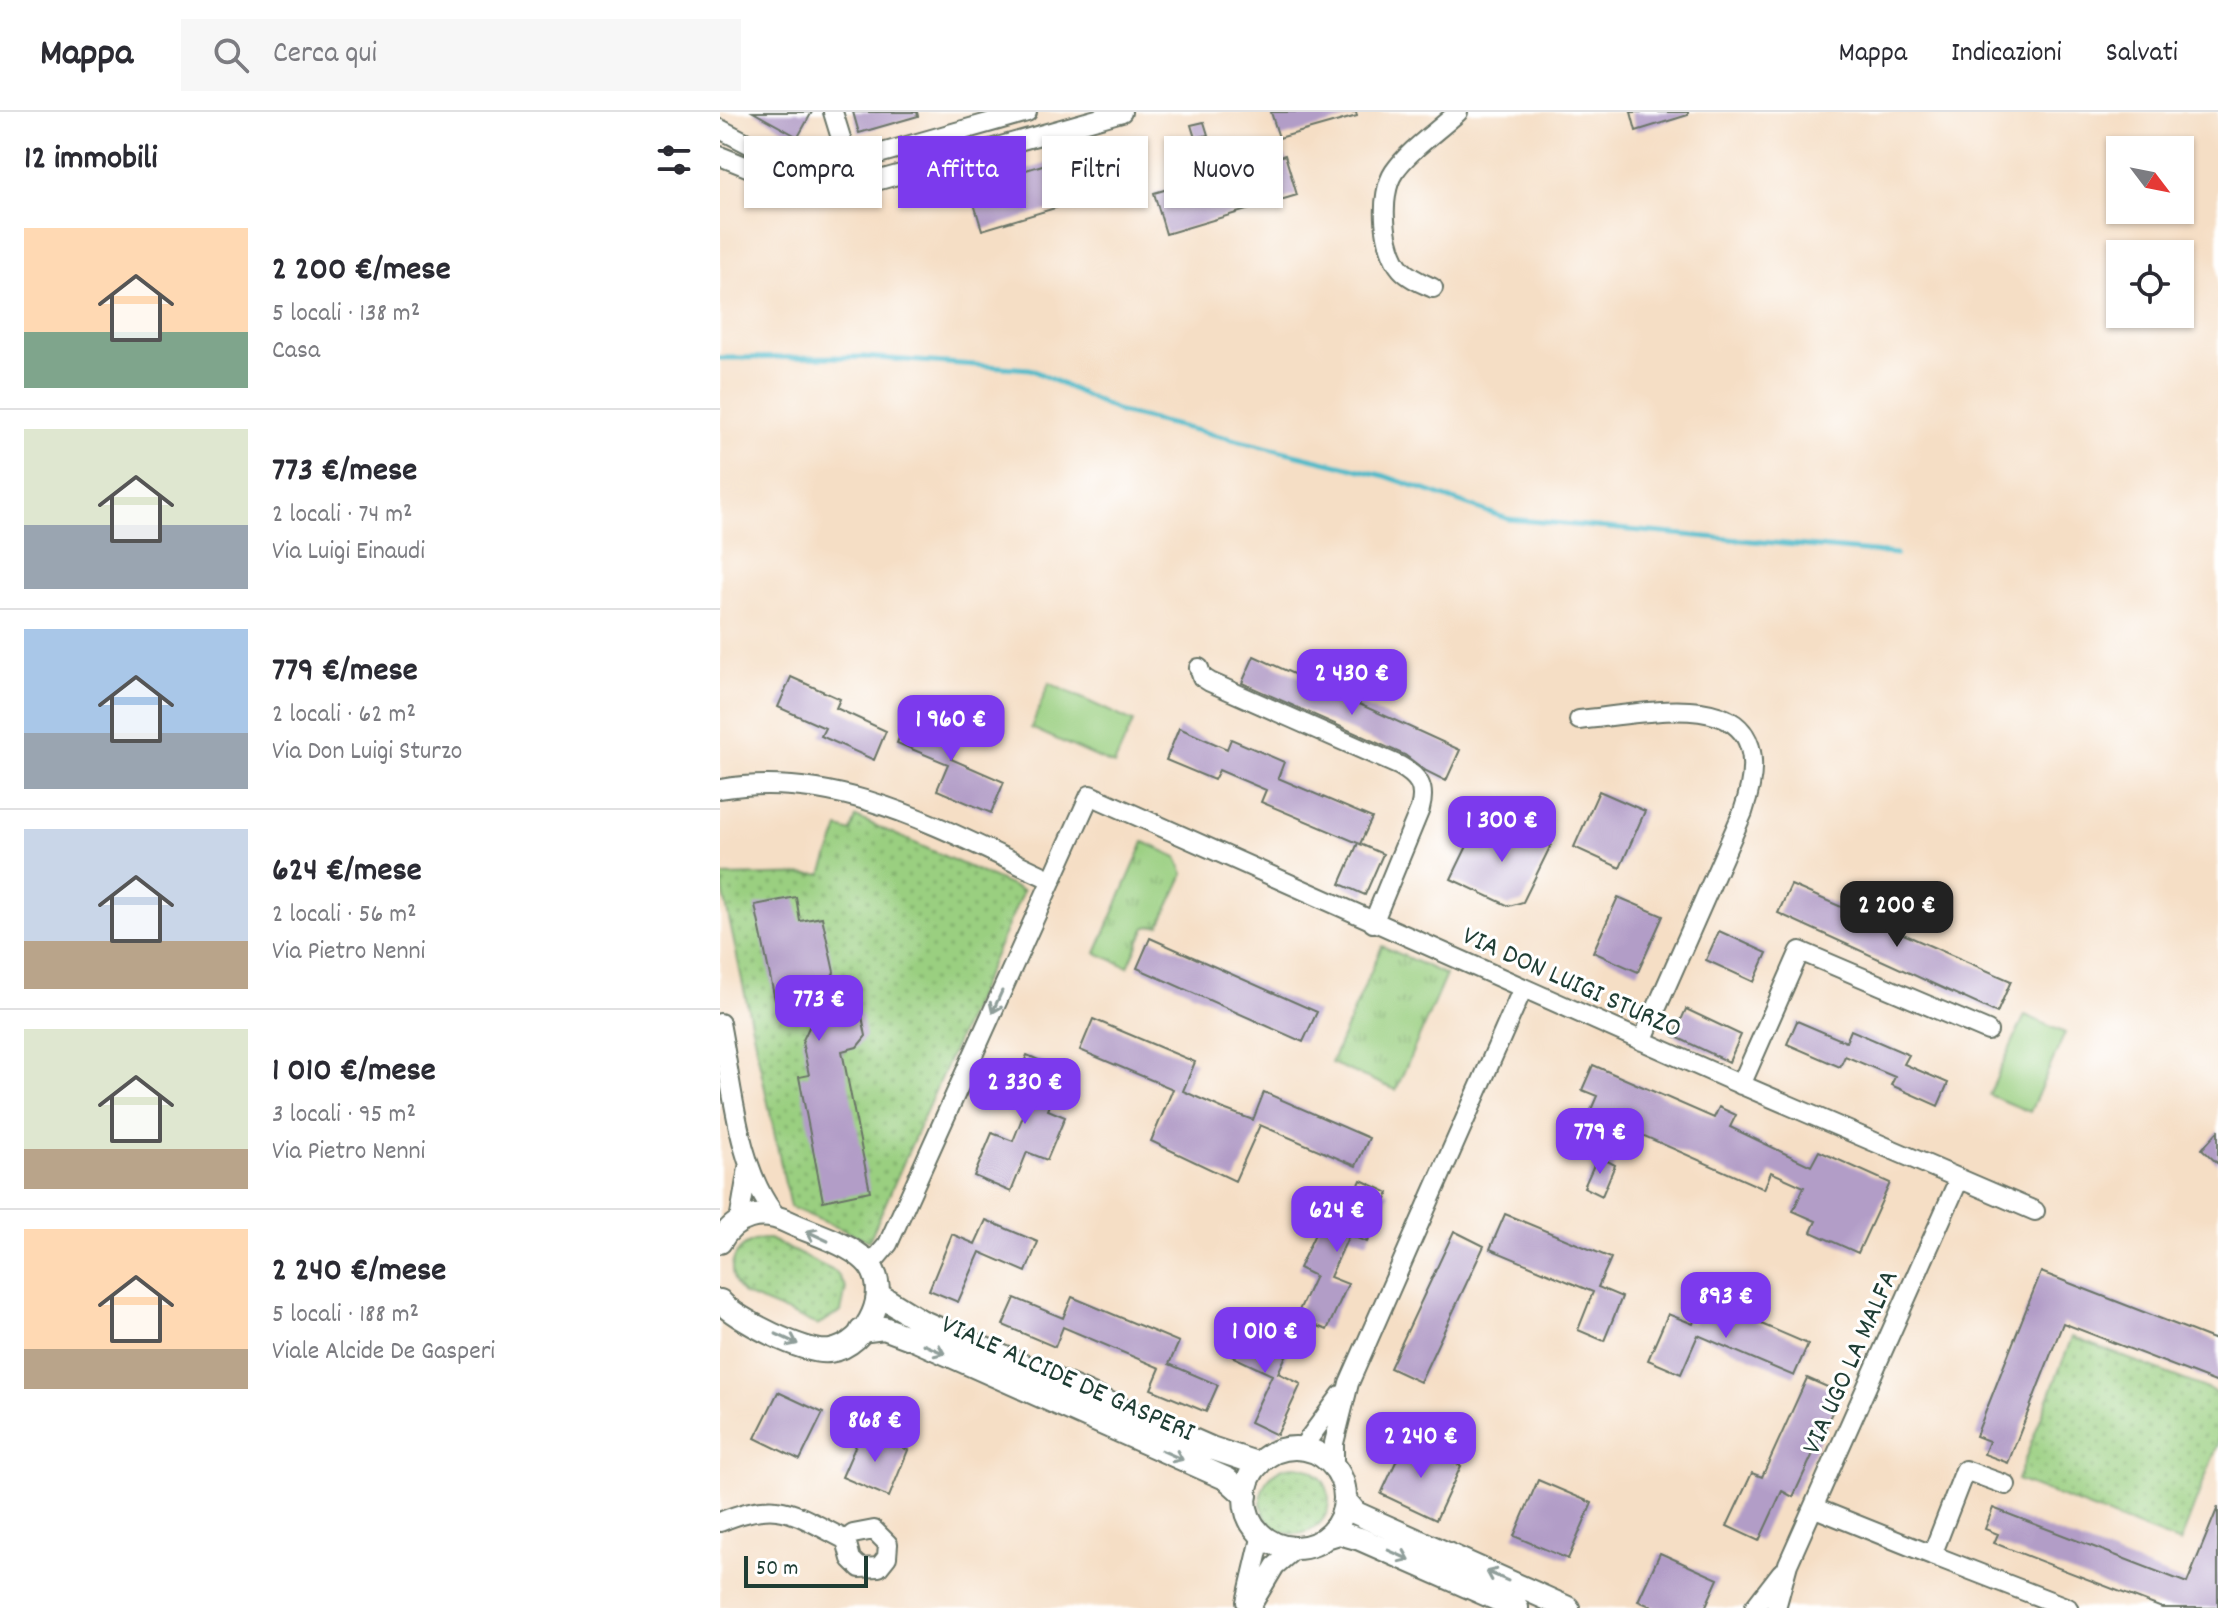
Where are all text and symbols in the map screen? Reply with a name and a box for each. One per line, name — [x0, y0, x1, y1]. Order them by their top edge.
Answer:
search box — [181, 19, 741, 91]
text: Mappa — [40, 28, 133, 83]
icon: search — [209, 33, 253, 77]
text: Cerca qui — [273, 34, 377, 77]
text: Mappa — [1839, 35, 1907, 75]
text: Indicazioni — [1951, 35, 2062, 75]
text: Salvati — [2106, 35, 2178, 75]
text: 12 immobili — [24, 136, 157, 185]
chip: Compra — [744, 136, 882, 208]
chip: Affitta — [898, 136, 1026, 208]
chip: Filtri — [1042, 136, 1148, 208]
chip: Nuovo — [1164, 136, 1283, 208]
north arrow — [2106, 136, 2194, 224]
map controls — [2106, 136, 2194, 328]
icon: filters — [652, 138, 696, 182]
button: locate — [2106, 240, 2194, 328]
text: 2 200 €/mese — [272, 247, 451, 296]
icon: home — [88, 260, 184, 356]
text: 5 locali · 138 m² — [272, 296, 420, 333]
text: Casa — [272, 333, 320, 370]
text: 773 €/mese — [272, 448, 417, 497]
icon: home — [88, 461, 184, 557]
text: 2 locali · 74 m² — [272, 497, 413, 534]
text: Via Luigi Einaudi — [272, 534, 425, 571]
text: 779 €/mese — [272, 648, 418, 697]
pin: 2 430 € — [1278, 649, 1426, 717]
text: 2 430 € — [1315, 656, 1389, 693]
icon: home — [88, 661, 184, 757]
pin: 1 960 € — [877, 695, 1025, 763]
text: 2 locali · 62 m² — [272, 697, 416, 734]
text: 1 960 € — [916, 702, 986, 739]
text: Via Don Luigi Sturzo — [272, 734, 462, 771]
pin: 1 300 € — [1428, 796, 1576, 864]
text: 1 300 € — [1466, 803, 1538, 840]
text: 624 €/mese — [272, 848, 422, 897]
icon: home — [88, 861, 184, 957]
pin: 2 200 € — [1823, 881, 1971, 949]
text: 2 200 € — [1858, 888, 1936, 925]
text: 2 locali · 56 m² — [272, 897, 417, 934]
street label: VIA DON LUIGI STURZO — [1455, 918, 1687, 1051]
text: Via Pietro Nenni — [272, 934, 425, 971]
pin: 773 € — [763, 975, 875, 1043]
text: 773 € — [793, 982, 845, 1019]
one-way arrow — [989, 990, 1004, 1014]
text: 1 010 €/mese — [272, 1048, 436, 1097]
pin: 2 330 € — [951, 1058, 1099, 1126]
icon: home — [88, 1061, 184, 1157]
text: 2 330 € — [987, 1065, 1063, 1102]
text: 3 locali · 95 m² — [272, 1097, 416, 1134]
pin: 779 € — [1544, 1108, 1656, 1176]
text: 779 € — [1574, 1115, 1626, 1152]
text: Via Pietro Nenni — [272, 1134, 425, 1171]
pin: 624 € — [1281, 1186, 1393, 1254]
text: 624 € — [1309, 1193, 1365, 1230]
one-way arrow — [805, 1228, 829, 1243]
text: 2 240 €/mese — [272, 1248, 446, 1297]
icon: home — [88, 1261, 184, 1357]
street label: VIA UGO LA MALFA — [1794, 1264, 1911, 1462]
pin: 893 € — [1670, 1272, 1782, 1340]
text: 893 € — [1699, 1279, 1753, 1316]
text: 5 locali · 188 m² — [272, 1297, 419, 1334]
street label: VIALE ALCIDE DE GASPERI — [934, 1307, 1201, 1455]
pin: 1 010 € — [1191, 1307, 1339, 1375]
text: 1 010 € — [1232, 1314, 1298, 1351]
one-way arrow — [775, 1332, 799, 1347]
text: Viale Alcide De Gasperi — [272, 1334, 495, 1371]
one-way arrow — [922, 1342, 946, 1357]
pin: 868 € — [819, 1396, 931, 1464]
text: 868 € — [848, 1403, 902, 1440]
pin: 2 240 € — [1347, 1412, 1495, 1480]
text: 2 240 € — [1384, 1419, 1458, 1456]
one-way arrow — [1159, 1448, 1183, 1463]
one-way arrow — [1386, 1549, 1410, 1564]
scale bar — [744, 1552, 868, 1588]
text: 50 m — [756, 1554, 798, 1585]
one-way arrow — [1485, 1568, 1510, 1583]

